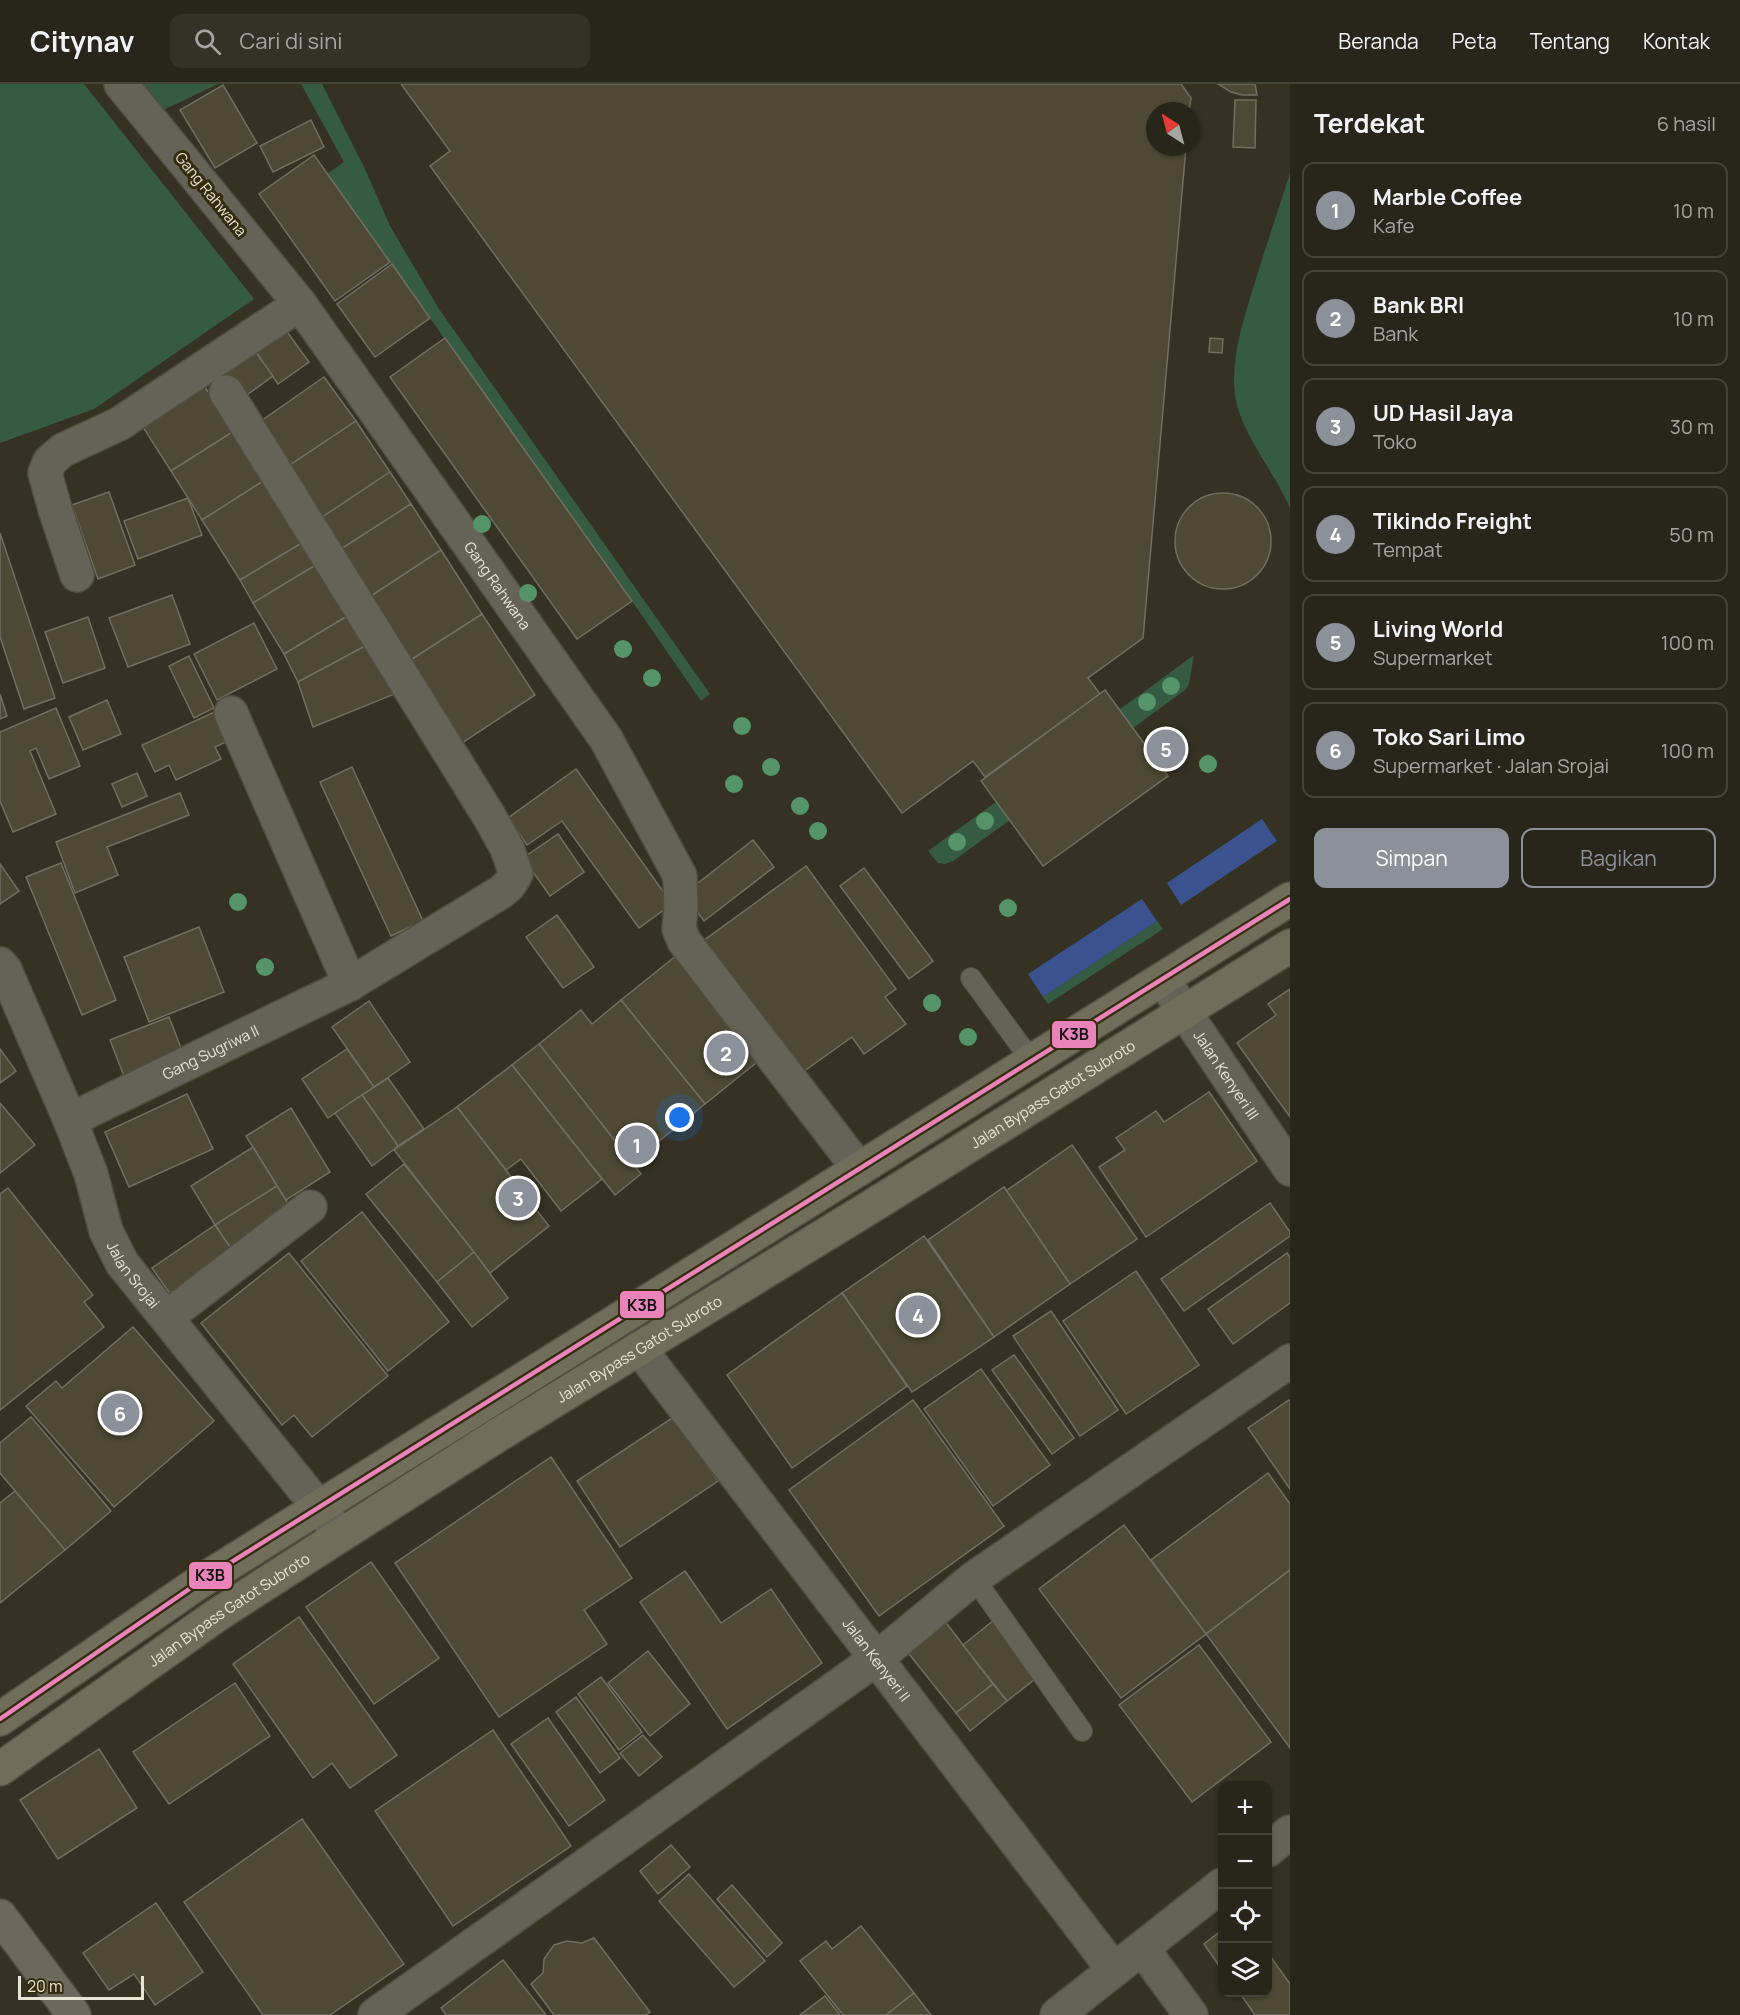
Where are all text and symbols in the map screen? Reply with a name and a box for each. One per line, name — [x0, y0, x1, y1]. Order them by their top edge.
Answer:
search box — [170, 14, 590, 68]
text: Citynav — [30, 22, 134, 60]
icon: search — [191, 25, 224, 58]
text: Cari di sini — [239, 26, 342, 56]
text: Beranda — [1338, 27, 1419, 55]
text: Peta — [1452, 27, 1497, 55]
text: Tentang — [1530, 27, 1610, 55]
text: Kontak — [1643, 27, 1710, 55]
north arrow — [1146, 102, 1200, 156]
text: Terdekat — [1314, 105, 1425, 141]
text: 6 hasil — [1657, 110, 1716, 137]
street label: Gang Rahwana — [170, 147, 252, 241]
text: Marble Coffee — [1373, 182, 1522, 212]
text: 1 — [1331, 197, 1340, 224]
text: 10 m — [1673, 197, 1714, 224]
text: Kafe — [1373, 212, 1414, 239]
text: Bank BRI — [1373, 290, 1464, 320]
text: 2 — [1330, 305, 1341, 332]
text: 10 m — [1673, 305, 1714, 332]
text: Bank — [1373, 320, 1418, 347]
text: UD Hasil Jaya — [1373, 398, 1513, 428]
text: 3 — [1330, 413, 1341, 440]
text: 30 m — [1670, 413, 1714, 440]
text: Toko — [1373, 428, 1417, 455]
text: Tikindo Freight — [1373, 506, 1532, 536]
text: 4 — [1329, 521, 1342, 548]
text: 50 m — [1669, 521, 1714, 548]
text: Tempat — [1373, 536, 1443, 563]
street label: Gang Rahwana — [460, 537, 536, 634]
text: Living World — [1373, 614, 1503, 644]
text: 5 — [1330, 629, 1341, 656]
text: 100 m — [1661, 629, 1714, 656]
text: Supermarket — [1373, 644, 1493, 671]
text: Toko Sari Limo — [1373, 722, 1525, 752]
pin: 5 — [1146, 726, 1186, 772]
text: 6 — [1329, 737, 1342, 764]
text: 100 m — [1661, 737, 1714, 764]
text: Supermarket · Jalan Srojai — [1373, 752, 1609, 779]
button: Simpan — [1314, 828, 1509, 888]
button: Bagikan — [1521, 828, 1716, 888]
street label: Gang Sugriwa II — [158, 1019, 262, 1084]
line badge: K3B — [1051, 1020, 1097, 1049]
text: K3B — [1059, 1023, 1089, 1045]
street label: Jalan Kenyeri III — [1189, 1026, 1264, 1123]
pin: 2 — [706, 1030, 746, 1076]
street label: Jalan Bypass Gatot Subroto — [966, 1034, 1139, 1153]
your location — [665, 1103, 694, 1132]
pin: 1 — [618, 1122, 656, 1168]
pin: 3 — [498, 1176, 538, 1220]
street label: Jalan Srojai — [102, 1238, 165, 1313]
street label: Jalan Bypass Gatot Subroto — [552, 1290, 726, 1407]
line badge: K3B — [619, 1290, 665, 1319]
pin: 4 — [898, 1292, 938, 1338]
text: K3B — [627, 1294, 657, 1316]
pin: 6 — [100, 1390, 140, 1436]
street label: Jalan Bypass Gatot Subroto — [144, 1547, 314, 1671]
line badge: K3B — [188, 1561, 233, 1590]
text: K3B — [195, 1564, 225, 1586]
street label: Jalan Kenyeri II — [838, 1613, 916, 1706]
map controls — [1218, 1781, 1272, 1997]
button: + — [1218, 1781, 1272, 1835]
button: − — [1218, 1835, 1272, 1889]
button: locate — [1218, 1889, 1272, 1943]
button: layers — [1218, 1943, 1272, 1997]
scale bar — [18, 1973, 144, 2000]
text: 20 m — [27, 1975, 63, 1997]

